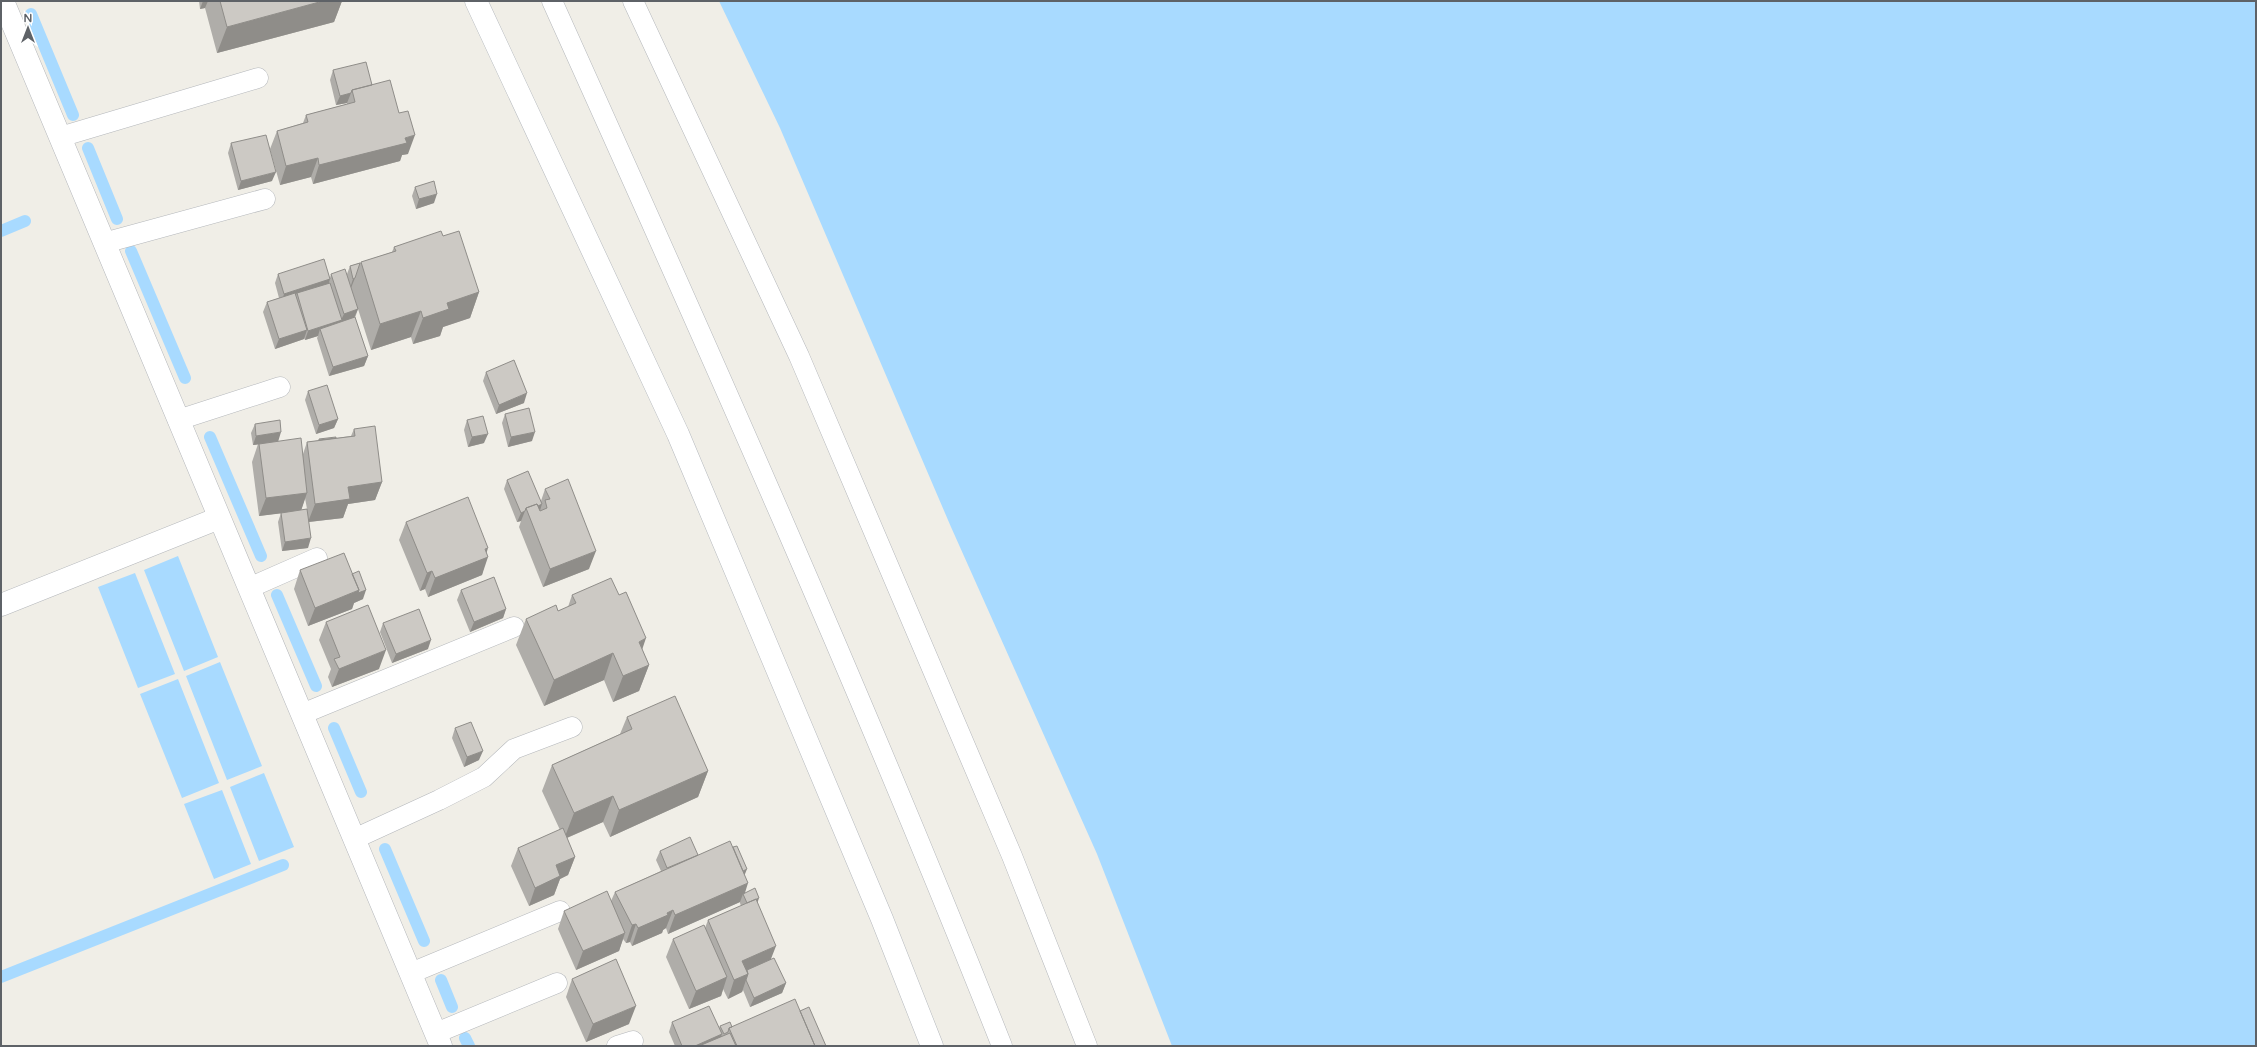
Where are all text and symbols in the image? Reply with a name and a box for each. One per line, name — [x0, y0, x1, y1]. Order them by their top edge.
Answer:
north arrow — [8, 8, 48, 48]
text: N — [24, 12, 32, 25]

